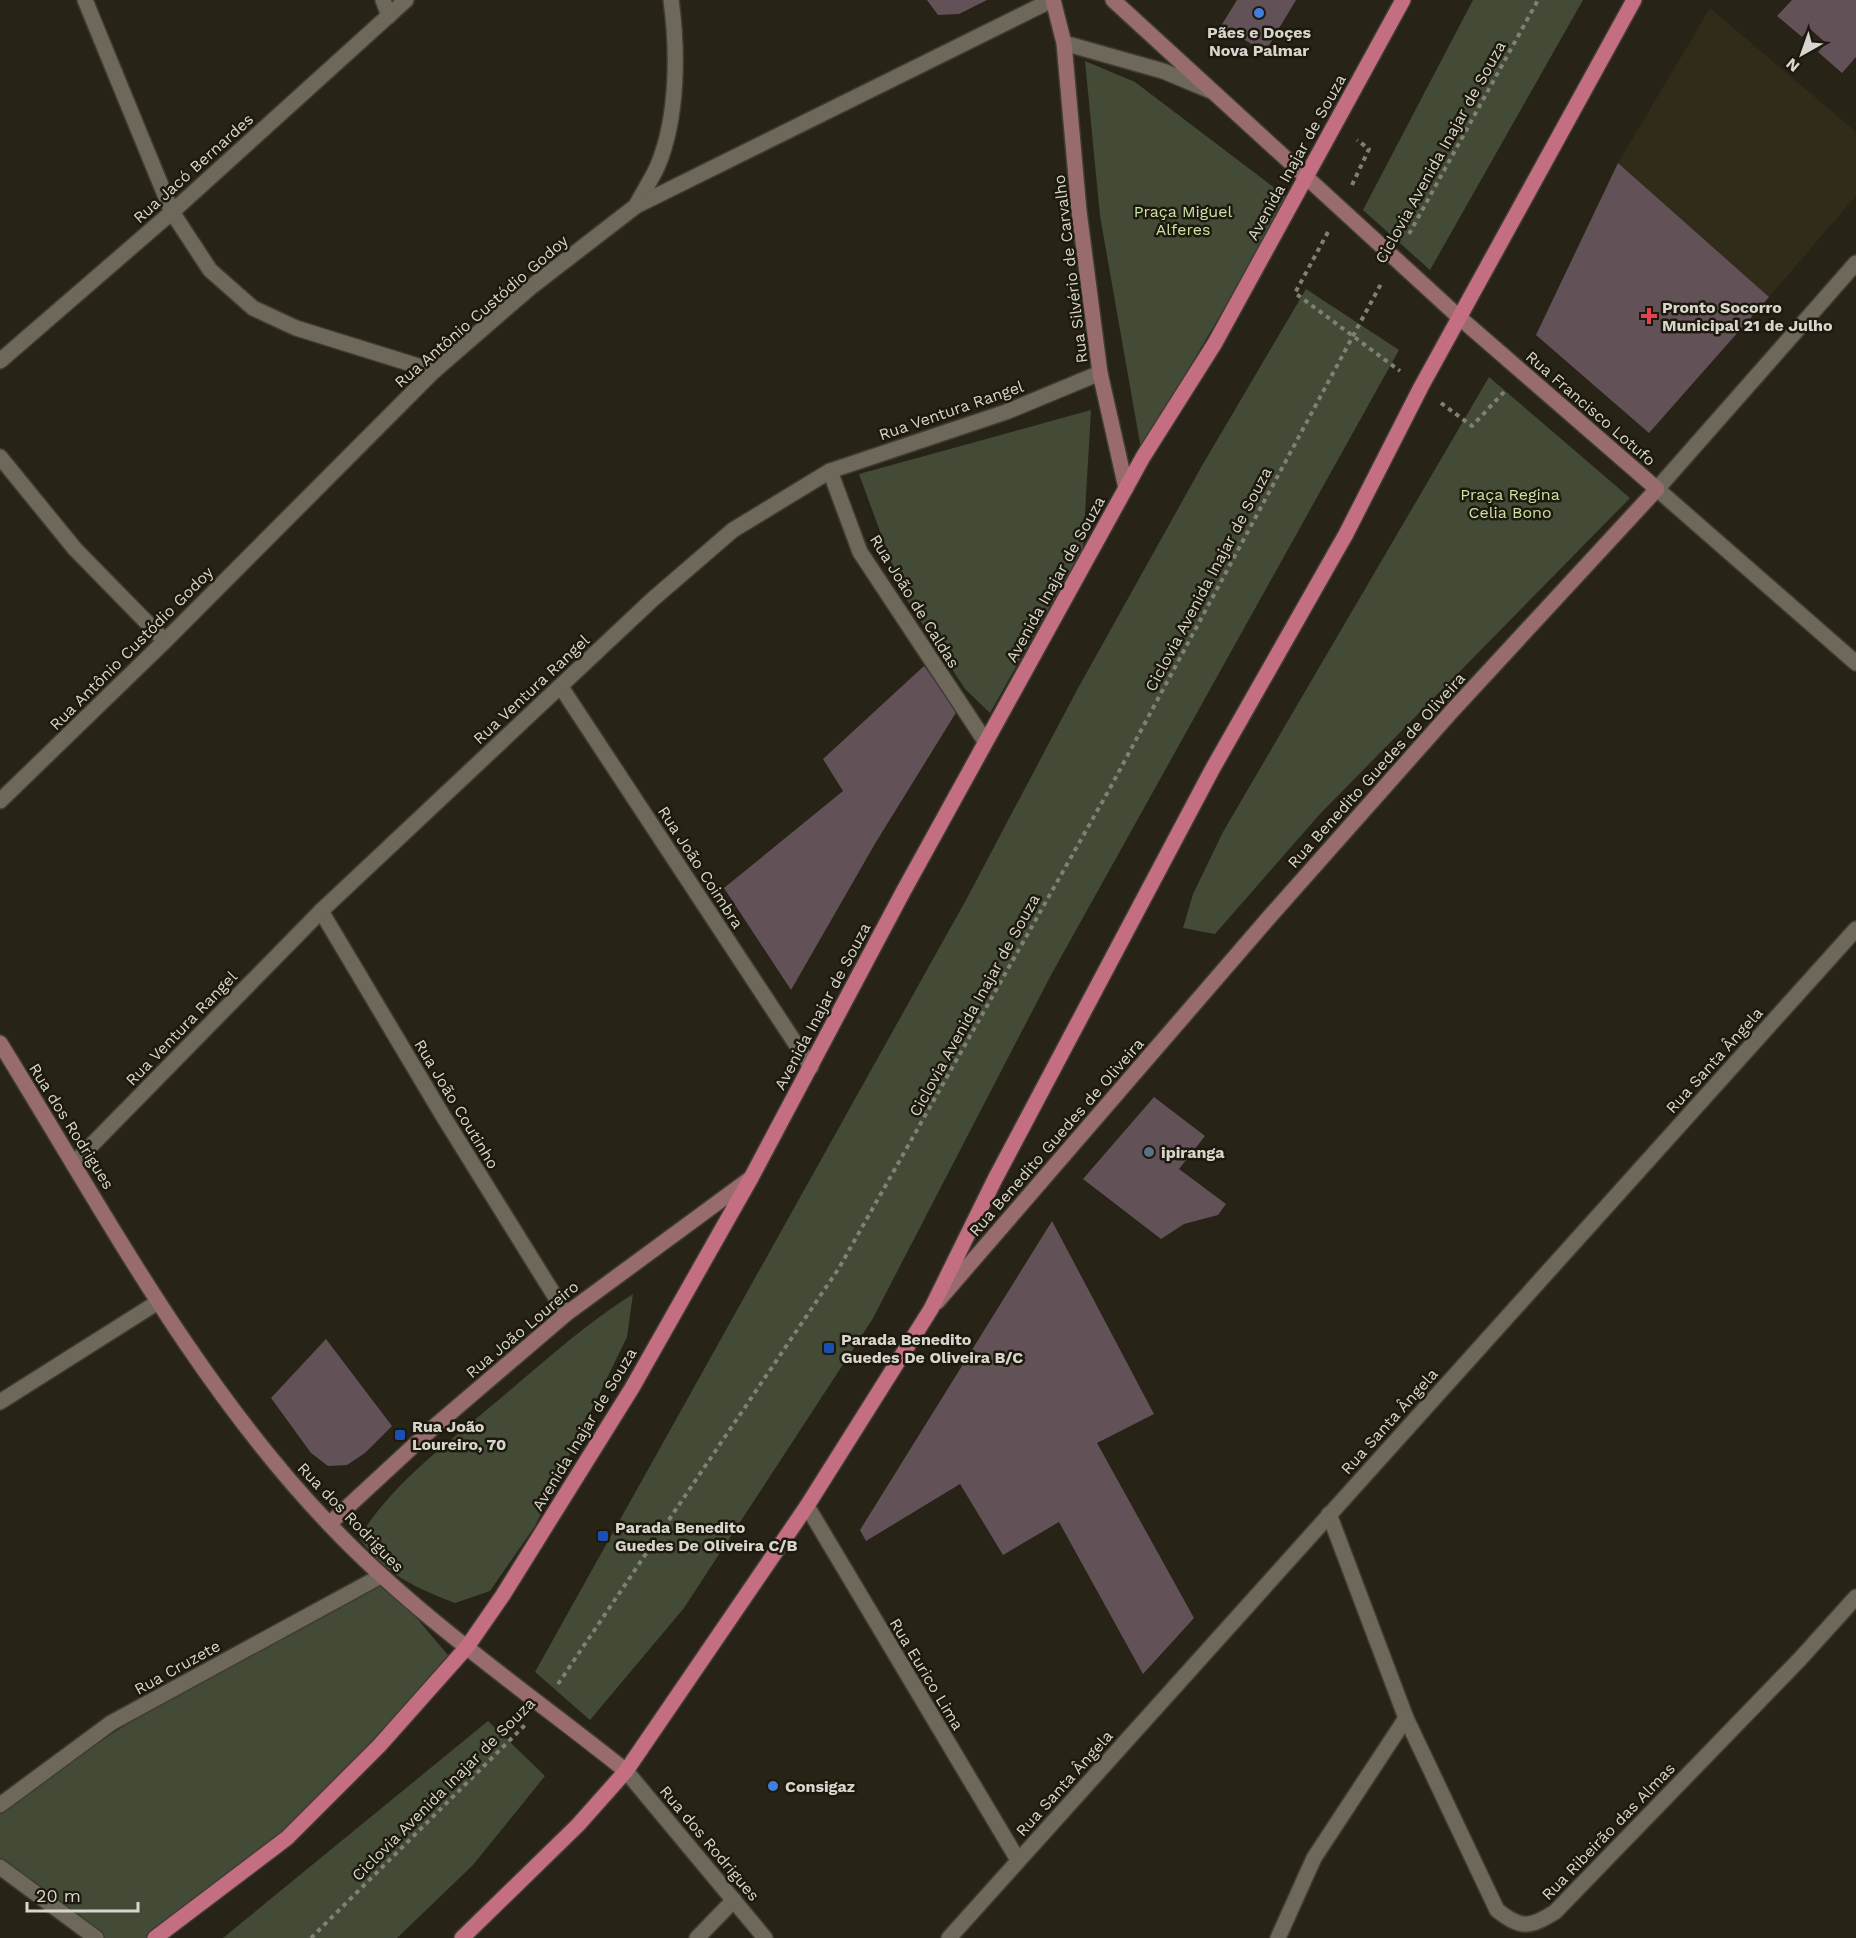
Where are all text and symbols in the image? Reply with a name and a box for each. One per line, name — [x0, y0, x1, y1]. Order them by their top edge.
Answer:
marker: Pães e Doçes Nova Palmar — [1252, 6, 1266, 20]
place label: Pães e Doçes Nova Palmar — [1207, 23, 1311, 60]
north arrow — [1772, 24, 1832, 84]
street label: Ciclovia Avenida Inajar de Souza — [1371, 38, 1510, 267]
text: N — [1782, 54, 1803, 76]
street label: Avenida Inajar de Souza — [1243, 71, 1350, 243]
street label: Rua Jacó Bernardes — [129, 109, 257, 227]
street label: Rua Silvério de Carvalho — [1050, 174, 1091, 364]
park label: Praça Miguel Alferes — [1134, 202, 1232, 239]
street label: Rua Antônio Custódio Godoy — [391, 230, 572, 392]
place label: Pronto Socorro Municipal 21 de Julho — [1662, 298, 1833, 335]
marker: Pronto Socorro Municipal 21 de Julho — [1640, 307, 1658, 325]
street label: Rua Francisco Lotufo — [1522, 347, 1659, 470]
street label: Rua Ventura Rangel — [876, 377, 1026, 444]
street label: Ciclovia Avenida Inajar de Souza — [1141, 464, 1276, 695]
park label: Praça Regina Celia Bono — [1460, 485, 1560, 522]
street label: Avenida Inajar de Souza — [1002, 493, 1109, 665]
street label: Rua João de Caldas — [866, 531, 963, 672]
street label: Rua Antônio Custódio Godoy — [46, 562, 218, 734]
street label: Rua Ventura Rangel — [469, 631, 593, 748]
street label: Rua Benedito Guedes de Oliveira — [1284, 669, 1469, 872]
street label: Rua João Coimbra — [654, 802, 747, 932]
street label: Ciclovia Avenida Inajar de Souza — [905, 891, 1044, 1120]
street label: Avenida Inajar de Souza — [770, 919, 875, 1093]
street label: Rua Ventura Rangel — [122, 967, 241, 1090]
street label: Rua Santa Ângela — [1662, 1004, 1767, 1117]
street label: Rua Benedito Guedes de Oliveira — [965, 1034, 1148, 1240]
street label: Rua João Coutinho — [410, 1036, 503, 1172]
street label: Rua dos Rodrigues — [25, 1060, 118, 1193]
place label: ipiranga — [1161, 1143, 1225, 1162]
marker: ipiranga — [1142, 1145, 1156, 1159]
street label: Rua João Loureiro — [462, 1277, 582, 1382]
place label: Parada Benedito Guedes De Oliveira B/C — [841, 1330, 1023, 1367]
marker: Parada Benedito Guedes De Oliveira B/C — [822, 1341, 836, 1355]
street label: Avenida Inajar de Souza — [528, 1344, 641, 1514]
street label: Rua Santa Ângela — [1337, 1365, 1442, 1478]
place label: Rua João Loureiro, 70 — [412, 1417, 506, 1454]
marker: Rua João Loureiro, 70 — [393, 1428, 407, 1442]
street label: Rua dos Rodrigues — [293, 1459, 408, 1576]
place label: Parada Benedito Guedes De Oliveira C/B — [615, 1518, 798, 1555]
marker: Parada Benedito Guedes De Oliveira C/B — [596, 1529, 610, 1543]
street label: Rua Eurico Lima — [886, 1615, 967, 1734]
street label: Rua Cruzete — [131, 1636, 223, 1699]
street label: Ciclovia Avenida Inajar de Souza — [348, 1694, 539, 1885]
street label: Rua Santa Ângela — [1012, 1727, 1117, 1840]
street label: Rua Ribeirão das Almas — [1538, 1759, 1679, 1904]
place label: Consigaz — [785, 1777, 855, 1796]
marker: Consigaz — [766, 1779, 780, 1793]
street label: Rua dos Rodrigues — [656, 1782, 763, 1905]
scale bar — [27, 1875, 138, 1913]
text: 20 m — [36, 1885, 81, 1906]

